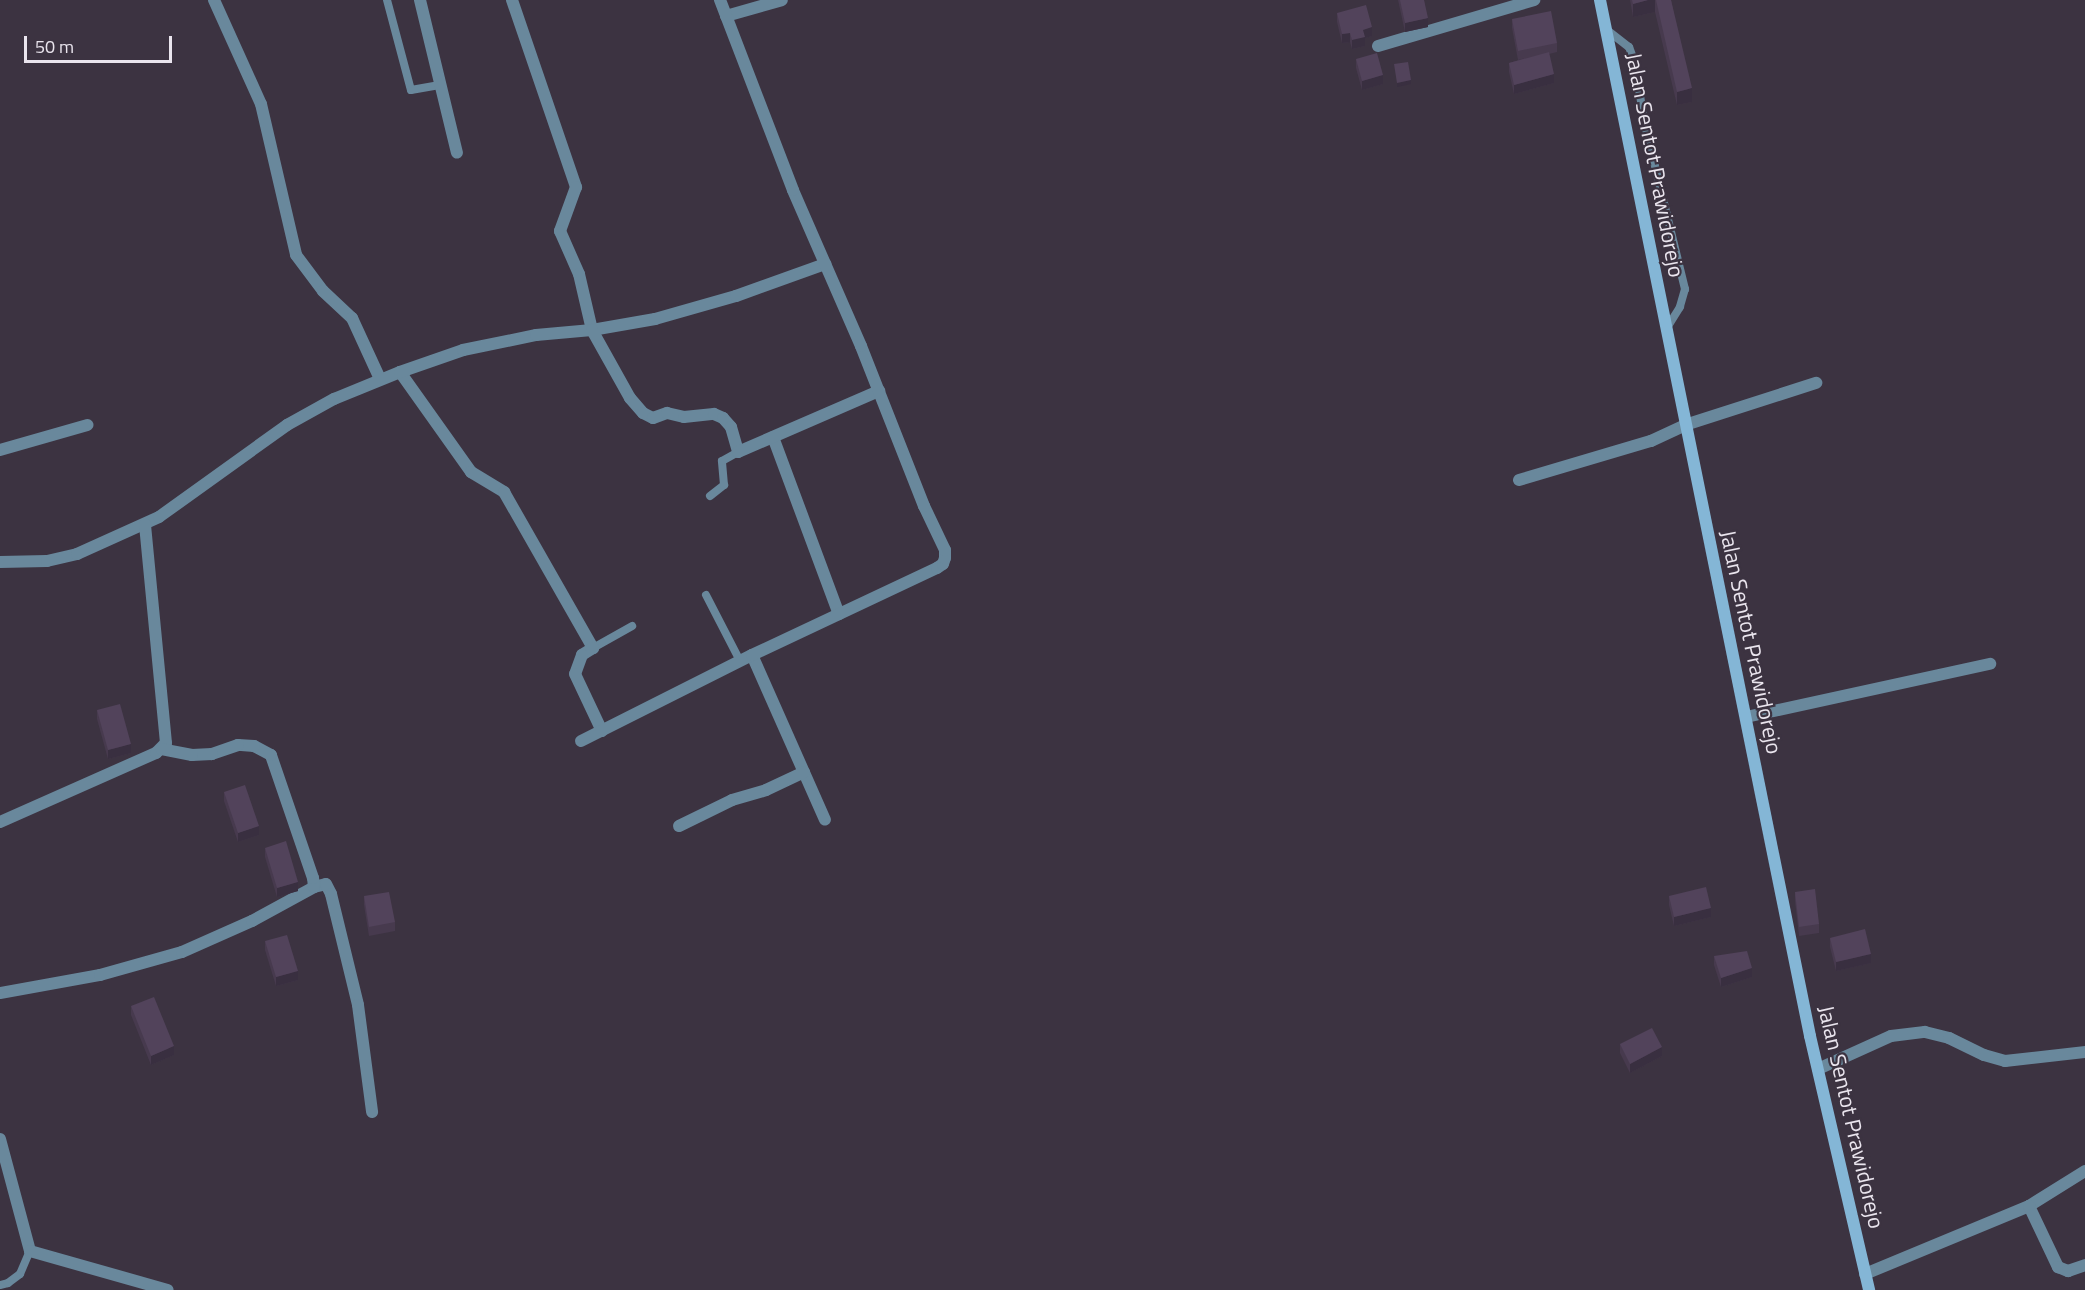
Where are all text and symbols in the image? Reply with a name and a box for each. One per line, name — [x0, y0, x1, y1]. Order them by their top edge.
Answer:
scale bar — [27, 24, 176, 62]
text: 50 m — [35, 33, 74, 60]
street label: Jalan Sentot Prawidorejo — [1620, 50, 1690, 280]
street label: Jalan Sentot Prawidorejo — [1714, 528, 1788, 756]
street label: Jalan Sentot Prawidorejo — [1812, 1003, 1890, 1231]

